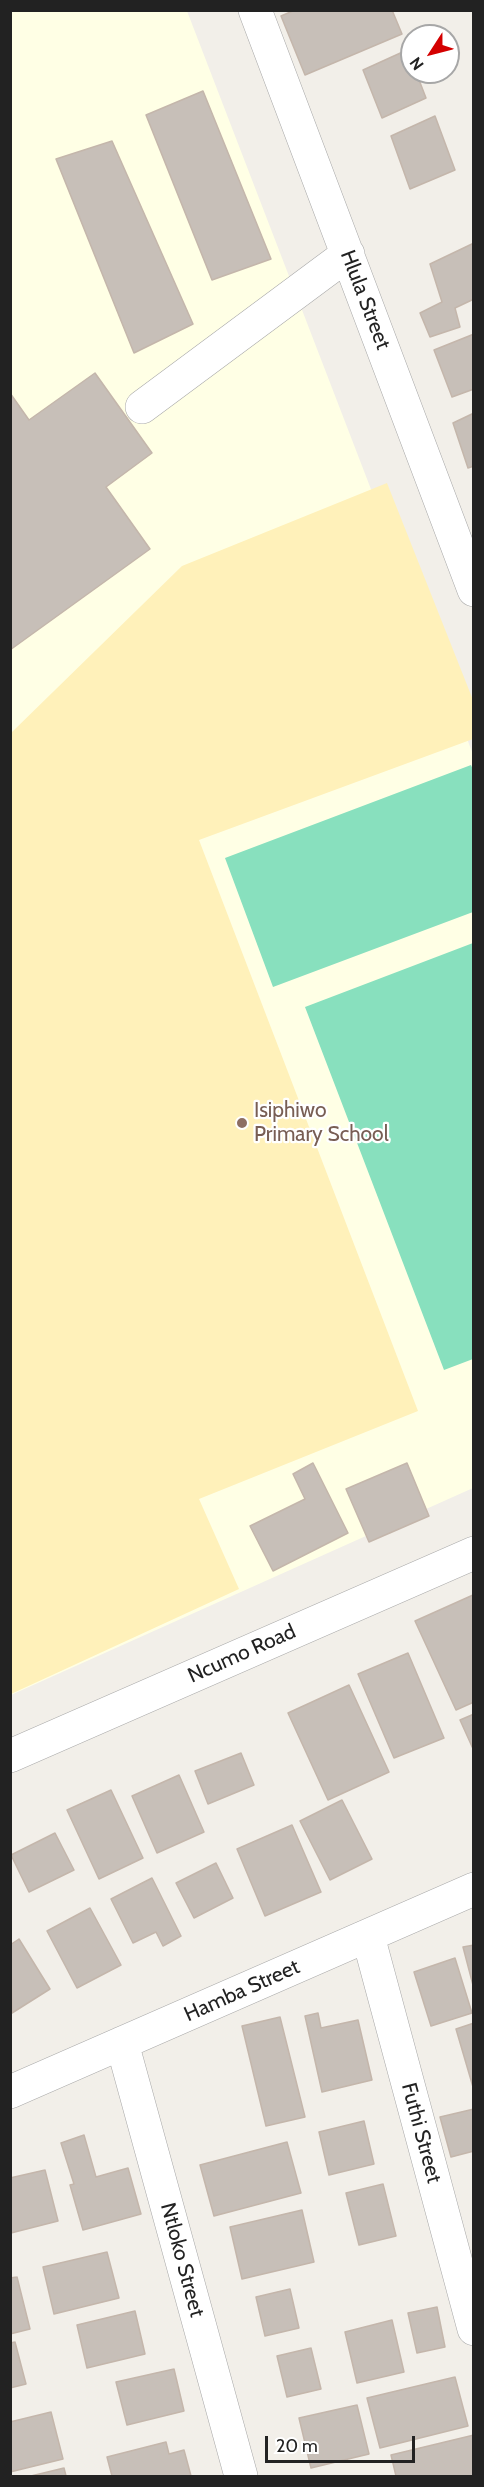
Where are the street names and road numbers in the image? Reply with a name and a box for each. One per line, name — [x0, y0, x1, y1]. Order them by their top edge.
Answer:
street label: Hlula Street — [335, 247, 395, 353]
street label: Ncumo Road — [184, 1619, 300, 1689]
street label: Hamba Street — [180, 1954, 304, 2028]
street label: Futhi Street — [396, 2080, 446, 2186]
street label: Ntloko Street — [155, 2200, 209, 2320]

